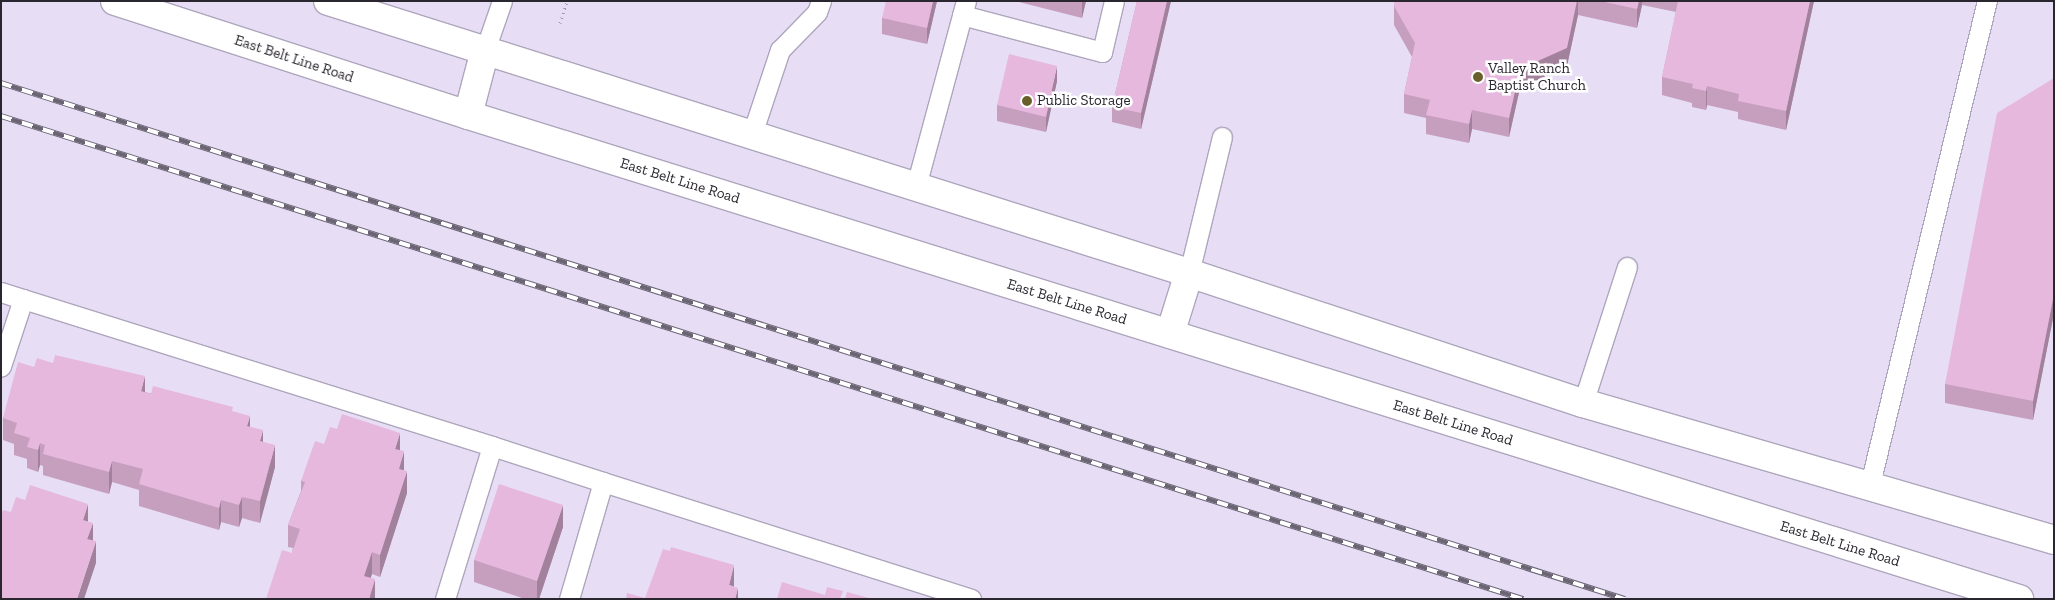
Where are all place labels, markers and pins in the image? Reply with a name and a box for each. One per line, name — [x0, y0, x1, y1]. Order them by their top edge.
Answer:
place label: Valley Ranch Baptist Church — [1488, 59, 1586, 94]
marker: Valley Ranch Baptist Church — [1472, 71, 1484, 83]
place label: Public Storage — [1037, 92, 1131, 110]
marker: Public Storage — [1021, 95, 1033, 107]

